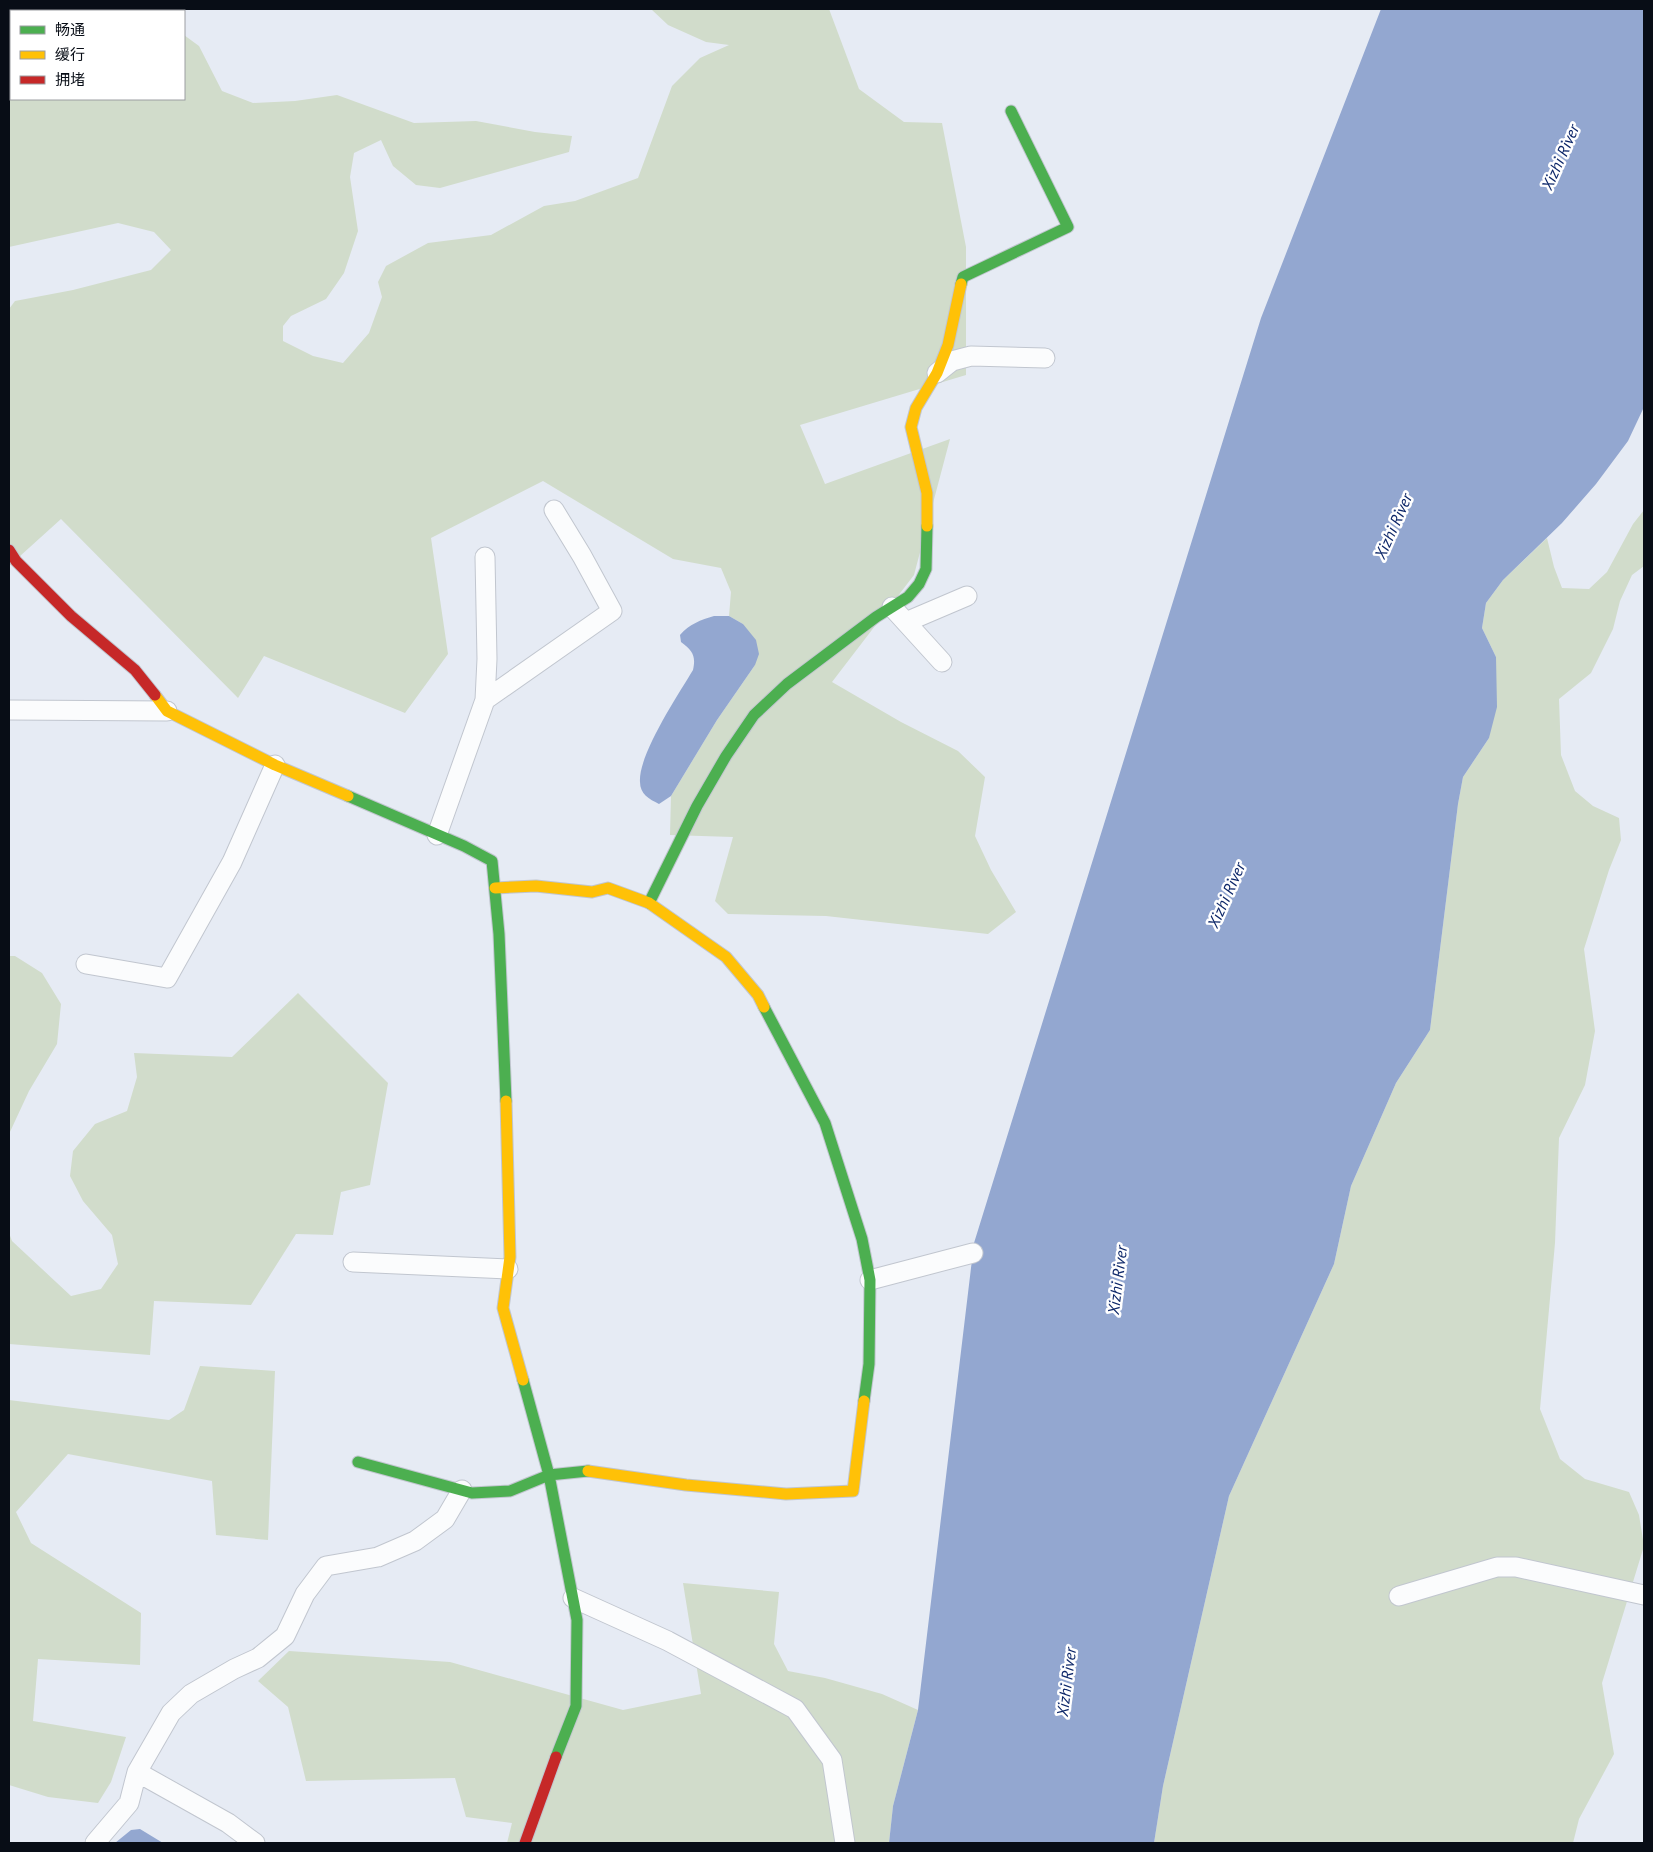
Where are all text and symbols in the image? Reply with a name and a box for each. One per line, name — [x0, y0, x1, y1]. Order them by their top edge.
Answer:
legend — [10, 10, 185, 100]
text: 畅通 — [55, 20, 85, 39]
text: 缓行 — [55, 45, 85, 64]
text: 拥堵 — [55, 70, 85, 89]
water label: Xizhi River — [1536, 120, 1584, 194]
water label: Xizhi River — [1369, 489, 1417, 563]
water label: Xizhi River — [1202, 858, 1250, 932]
water label: Xizhi River — [1103, 1243, 1131, 1317]
water label: Xizhi River — [1052, 1645, 1080, 1719]

